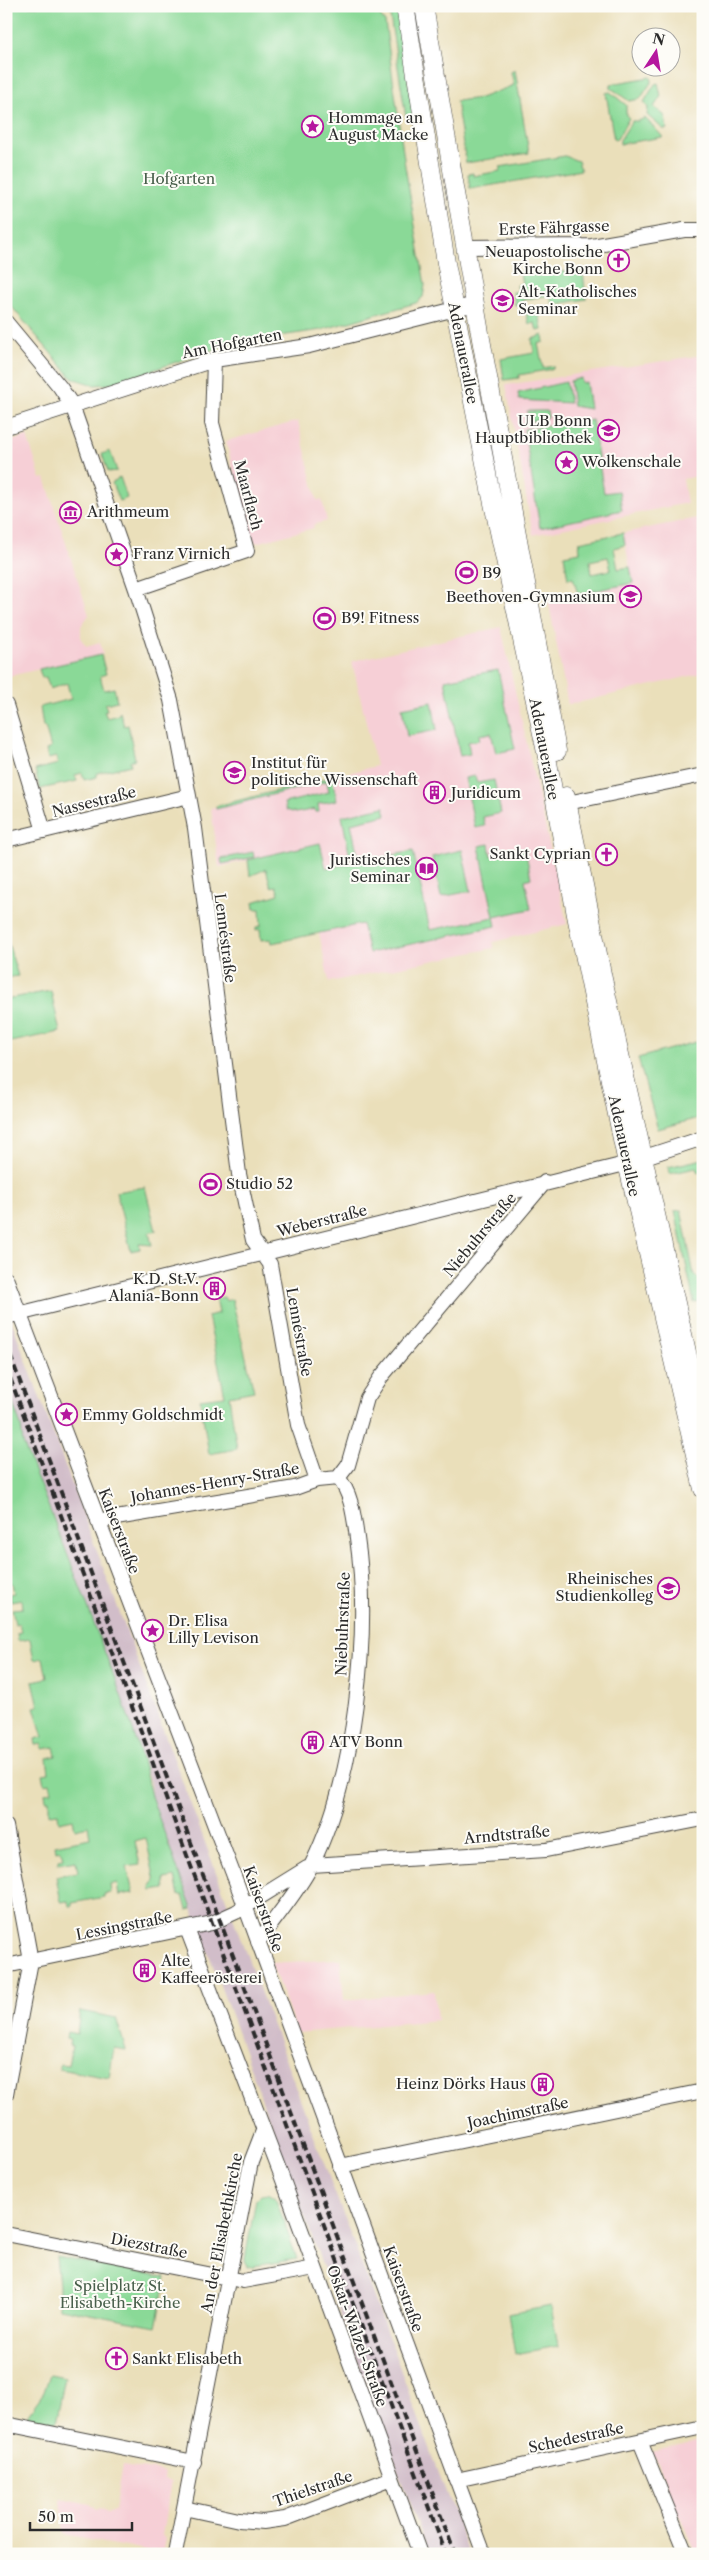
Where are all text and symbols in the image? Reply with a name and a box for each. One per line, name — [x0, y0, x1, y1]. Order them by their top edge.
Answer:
north arrow — [632, 28, 682, 78]
text: N — [651, 29, 667, 49]
place label: Hommage an August Macke — [327, 108, 428, 144]
place icon: Hommage an August Macke — [300, 115, 324, 139]
park label: Hofgarten — [143, 169, 216, 188]
street label: Erste Fährgasse — [498, 216, 610, 239]
place label: Neuapostolische Kirche Bonn — [485, 242, 604, 278]
church icon: Neuapostolische Kirche Bonn — [607, 249, 631, 273]
place label: Alt-Katholisches Seminar — [517, 282, 637, 318]
school or university icon: Alt-Katholisches Seminar — [490, 289, 514, 313]
street label: Adenauerallee — [444, 299, 483, 405]
street label: Am Hofgarten — [179, 324, 284, 363]
place label: ULB Bonn Hauptbibliothek — [475, 411, 593, 447]
school or university icon: ULB Bonn Hauptbibliothek — [596, 418, 620, 442]
place icon: Wolkenschale — [554, 450, 578, 474]
place label: Wolkenschale — [581, 452, 681, 471]
street label: Maarflach — [230, 458, 267, 533]
museum icon: Arithmeum — [59, 500, 83, 524]
place label: Arithmeum — [86, 502, 169, 521]
place icon: Franz Virnich — [105, 542, 129, 566]
place label: Franz Virnich — [133, 544, 231, 563]
sports icon: B9 — [454, 561, 478, 585]
place label: B9 — [482, 563, 501, 582]
school or university icon: Beethoven-Gymnasium — [619, 585, 643, 609]
place label: Beethoven-Gymnasium — [446, 587, 615, 606]
sports icon: B9! Fitness — [313, 606, 337, 630]
place label: B9! Fitness — [341, 608, 419, 627]
street label: Adenauerallee — [525, 695, 564, 801]
place label: Institut für politische Wissenschaft — [251, 753, 419, 789]
school or university icon: Institut für politische Wissenschaft — [223, 760, 247, 784]
building icon: Juridicum — [423, 781, 447, 805]
street label: Nassestraße — [50, 782, 138, 821]
place label: Juridicum — [449, 783, 521, 802]
church icon: Sankt Cyprian — [595, 842, 619, 866]
place label: Sankt Cyprian — [490, 844, 592, 863]
place label: Juristisches Seminar — [328, 850, 411, 886]
library icon: Juristisches Seminar — [414, 857, 438, 881]
street label: Lennéstraße — [211, 892, 240, 984]
street label: Adenauerallee — [604, 1092, 645, 1198]
sports icon: Studio 52 — [198, 1172, 222, 1196]
place label: Studio 52 — [226, 1174, 293, 1193]
street label: Niebuhrstraße — [439, 1189, 520, 1281]
street label: Weberstraße — [274, 1200, 369, 1241]
place label: K.D. St.V. Alania-Bonn — [107, 1269, 200, 1305]
building icon: K.D. St.V. Alania-Bonn — [203, 1276, 227, 1300]
street label: Lennéstraße — [282, 1286, 317, 1378]
place icon: Emmy Goldschmidt — [54, 1403, 78, 1427]
place label: Emmy Goldschmidt — [82, 1405, 224, 1424]
street label: Johannes-Henry-Straße — [127, 1458, 301, 1507]
street label: Kaiserstraße — [94, 1485, 144, 1576]
place label: Rheinisches Studienkolleg — [555, 1569, 653, 1605]
street label: Niebuhrstraße — [331, 1572, 354, 1676]
school or university icon: Rheinisches Studienkolleg — [657, 1576, 681, 1600]
place label: Dr. Elisa Lilly Levison — [168, 1611, 259, 1647]
place icon: Dr. Elisa Lilly Levison — [140, 1618, 164, 1642]
building icon: ATV Bonn — [301, 1730, 325, 1754]
place label: ATV Bonn — [328, 1732, 404, 1751]
street label: Arndtstraße — [462, 1821, 551, 1848]
street label: Kaiserstraße — [239, 1863, 288, 1954]
street label: Lessingstraße — [74, 1907, 174, 1944]
place label: Alte Kaffeerösterei — [160, 1951, 263, 1987]
building icon: Alte Kaffeerösterei — [133, 1958, 157, 1982]
building icon: Heinz Dörks Haus — [530, 2072, 554, 2096]
place label: Heinz Dörks Haus — [396, 2074, 526, 2093]
street label: Joachimstraße — [464, 2093, 570, 2133]
street label: An der Elisabethkirche — [196, 2151, 246, 2316]
street label: Diezstraße — [109, 2229, 189, 2262]
street label: Kaiserstraße — [379, 2243, 428, 2334]
street label: Oskar-Walzel-Straße — [323, 2262, 392, 2409]
park label: Spielplatz St. Elisabeth-Kirche — [60, 2276, 180, 2312]
church icon: Sankt Elisabeth — [104, 2347, 128, 2371]
place label: Sankt Elisabeth — [132, 2349, 243, 2368]
street label: Schedestraße — [527, 2418, 625, 2457]
street label: Thielstraße — [271, 2466, 355, 2511]
scale bar — [30, 2500, 132, 2532]
text: 50 m — [38, 2507, 74, 2526]

